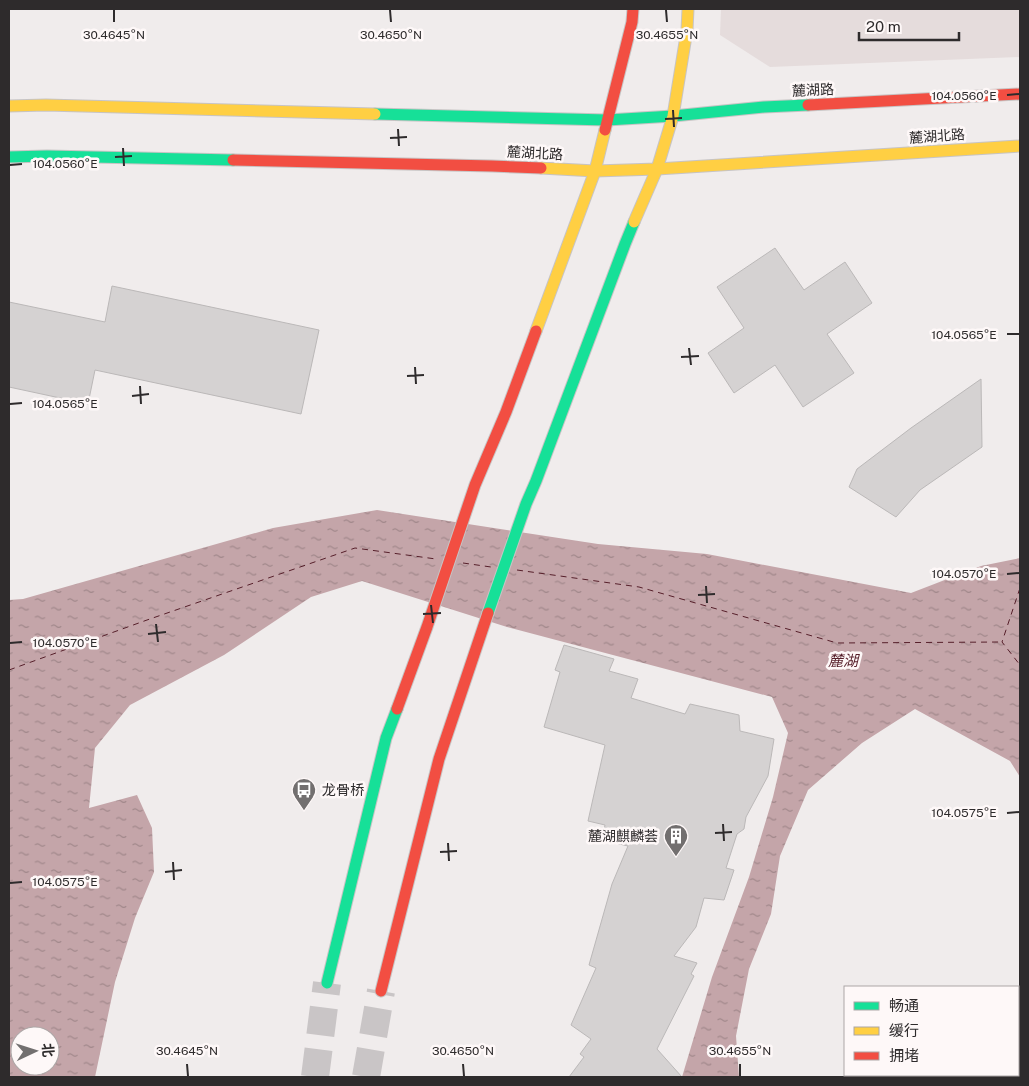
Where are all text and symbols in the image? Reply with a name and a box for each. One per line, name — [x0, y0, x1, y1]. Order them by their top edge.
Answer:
scale bar — [859, 10, 959, 42]
text: 20 m — [866, 18, 901, 35]
text: 30.4645°N — [83, 28, 145, 42]
text: 30.4650°N — [360, 28, 422, 42]
text: 30.4655°N — [636, 28, 698, 42]
street label: 麓湖路 — [792, 81, 834, 99]
text: 104.0560°E — [931, 89, 997, 103]
street label: 麓湖北路 — [909, 126, 965, 146]
street label: 麓湖北路 — [507, 144, 563, 162]
text: 104.0560°E — [32, 157, 98, 171]
text: 104.0565°E — [931, 328, 997, 342]
text: 104.0565°E — [32, 397, 98, 411]
text: 104.0570°E — [932, 567, 996, 581]
text: 104.0570°E — [33, 636, 97, 650]
water label: 麓湖 — [828, 652, 860, 669]
bus stop icon: 龙骨桥 — [291, 777, 317, 811]
place label: 龙骨桥 — [322, 782, 364, 798]
text: 104.0575°E — [931, 806, 997, 820]
building icon: 麓湖麒麟荟 — [663, 823, 689, 857]
place label: 麓湖麒麟荟 — [588, 828, 658, 844]
text: 104.0575°E — [32, 875, 98, 889]
legend — [844, 986, 1019, 1076]
text: 畅通 — [889, 997, 919, 1014]
text: 缓行 — [889, 1022, 919, 1039]
north arrow — [10, 1026, 60, 1076]
text: 北 — [39, 1043, 56, 1058]
text: 30.4645°N — [156, 1044, 218, 1058]
text: 30.4650°N — [432, 1044, 494, 1058]
text: 30.4655°N — [709, 1044, 771, 1058]
text: 拥堵 — [889, 1047, 919, 1064]

